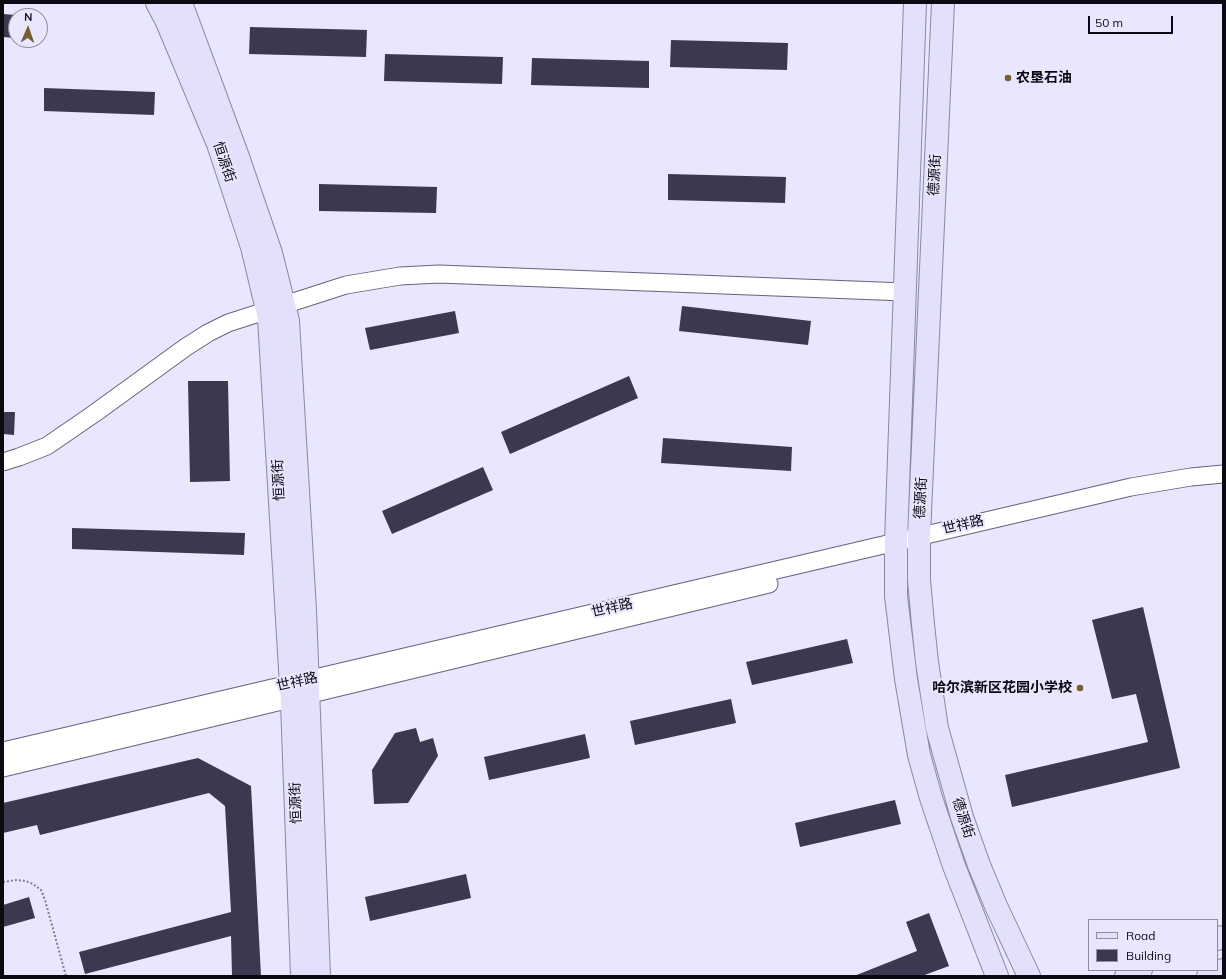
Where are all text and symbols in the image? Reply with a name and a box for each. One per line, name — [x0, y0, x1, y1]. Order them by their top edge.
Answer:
north arrow — [8, 8, 48, 48]
scale bar — [1090, 8, 1175, 34]
text: N — [24, 10, 33, 24]
text: 50 m — [1095, 15, 1123, 30]
place label: 农垦石油 — [1016, 70, 1072, 86]
marker: 农垦石油 — [1003, 73, 1013, 83]
street label: 恒源街 — [209, 139, 239, 185]
street label: 德源街 — [926, 154, 944, 196]
street label: 恒源街 — [270, 459, 288, 501]
street label: 德源街 — [912, 477, 930, 519]
street label: 世祥路 — [941, 512, 985, 538]
street label: 世祥路 — [590, 595, 634, 621]
street label: 世祥路 — [275, 669, 319, 695]
place label: 哈尔滨新区花园小学校 — [932, 680, 1072, 696]
marker: 哈尔滨新区花园小学校 — [1075, 683, 1085, 693]
street label: 恒源街 — [287, 782, 305, 824]
street label: 德源街 — [949, 795, 977, 841]
legend — [1088, 919, 1218, 971]
text: Road — [1126, 928, 1155, 943]
text: Building — [1126, 948, 1171, 963]

